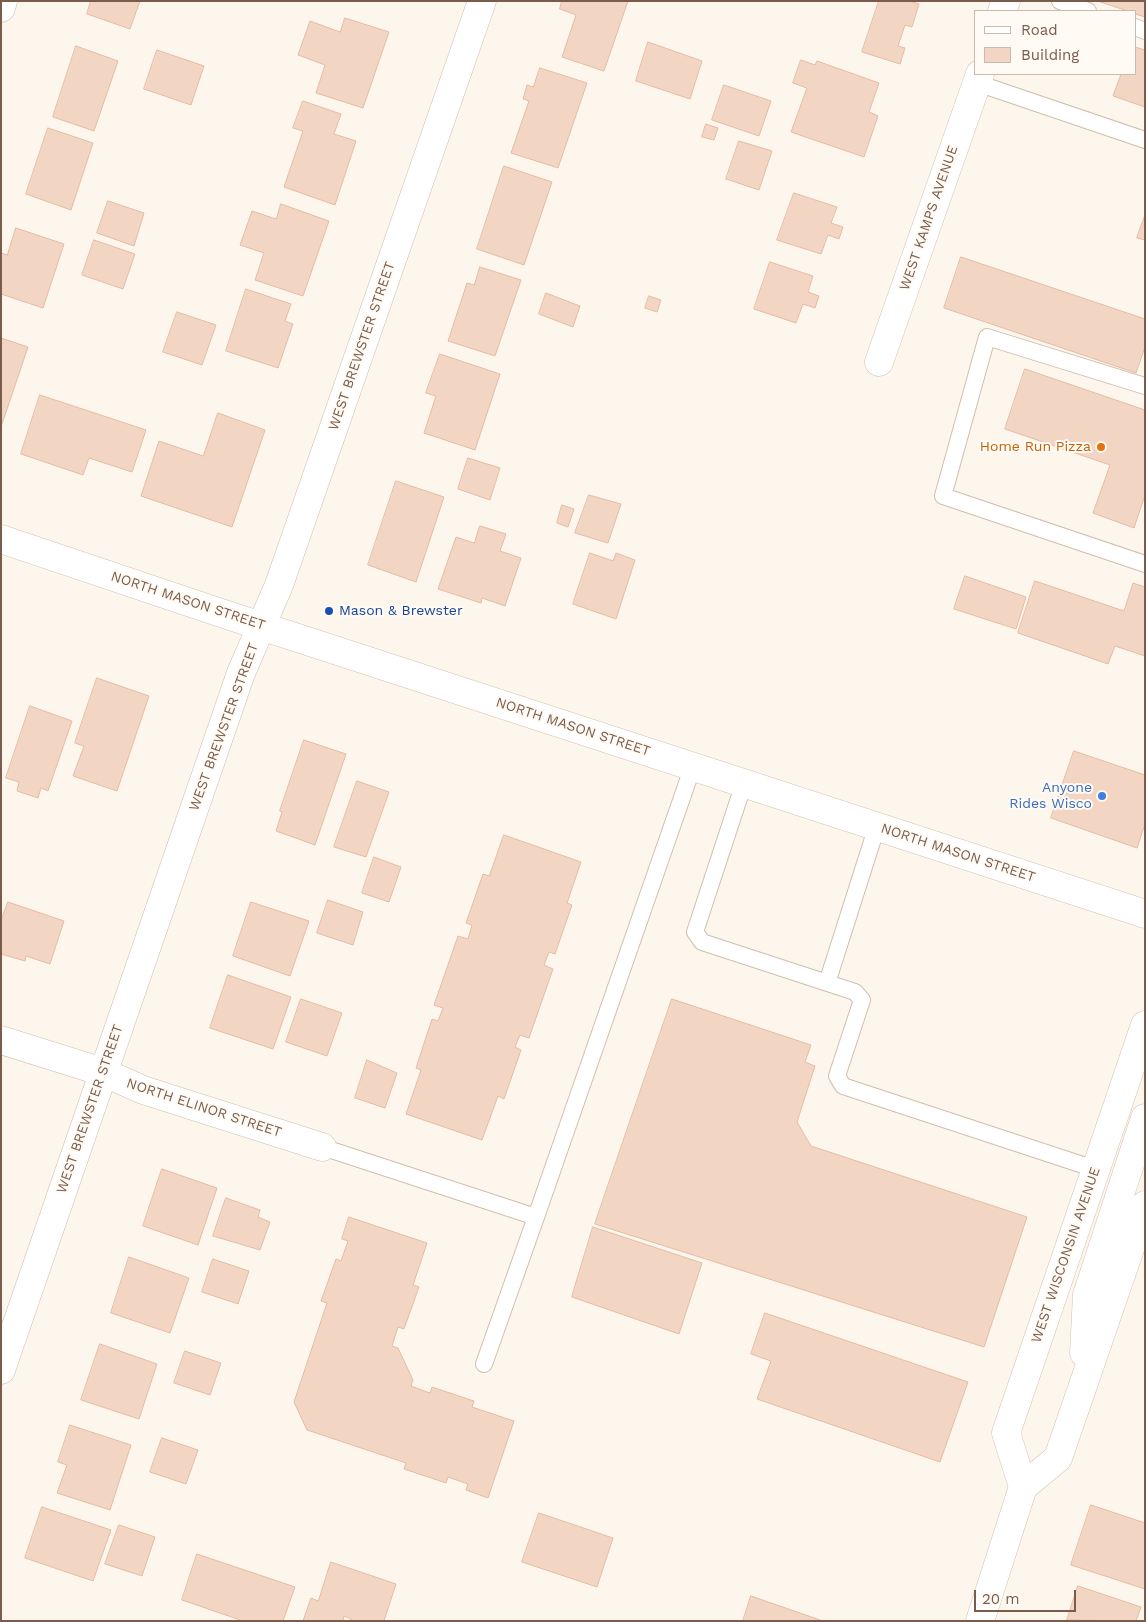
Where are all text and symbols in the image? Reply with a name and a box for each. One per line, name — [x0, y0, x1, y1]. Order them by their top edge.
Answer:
legend — [974, 10, 1136, 75]
text: Road — [1021, 21, 1058, 39]
text: Building — [1021, 46, 1079, 64]
street label: WEST KAMPS AVENUE — [896, 143, 962, 293]
street label: WEST BREWSTER STREET — [325, 259, 399, 433]
place label: Home Run Pizza — [980, 439, 1091, 455]
marker: Home Run Pizza — [1095, 441, 1107, 453]
street label: NORTH MASON STREET — [109, 568, 267, 634]
place label: Mason & Brewster — [339, 603, 463, 619]
marker: Mason & Brewster — [323, 605, 335, 617]
street label: WEST BREWSTER STREET — [186, 641, 262, 813]
street label: NORTH MASON STREET — [494, 694, 652, 760]
place label: Anyone Rides Wisco — [1009, 780, 1092, 812]
marker: Anyone Rides Wisco — [1096, 790, 1108, 802]
street label: NORTH MASON STREET — [879, 820, 1037, 886]
street label: WEST BREWSTER STREET — [53, 1022, 127, 1196]
street label: NORTH ELINOR STREET — [124, 1075, 284, 1141]
street label: WEST WISCONSIN AVENUE — [1028, 1165, 1104, 1345]
scale bar — [976, 1580, 1078, 1612]
text: 20 m — [982, 1590, 1020, 1608]

